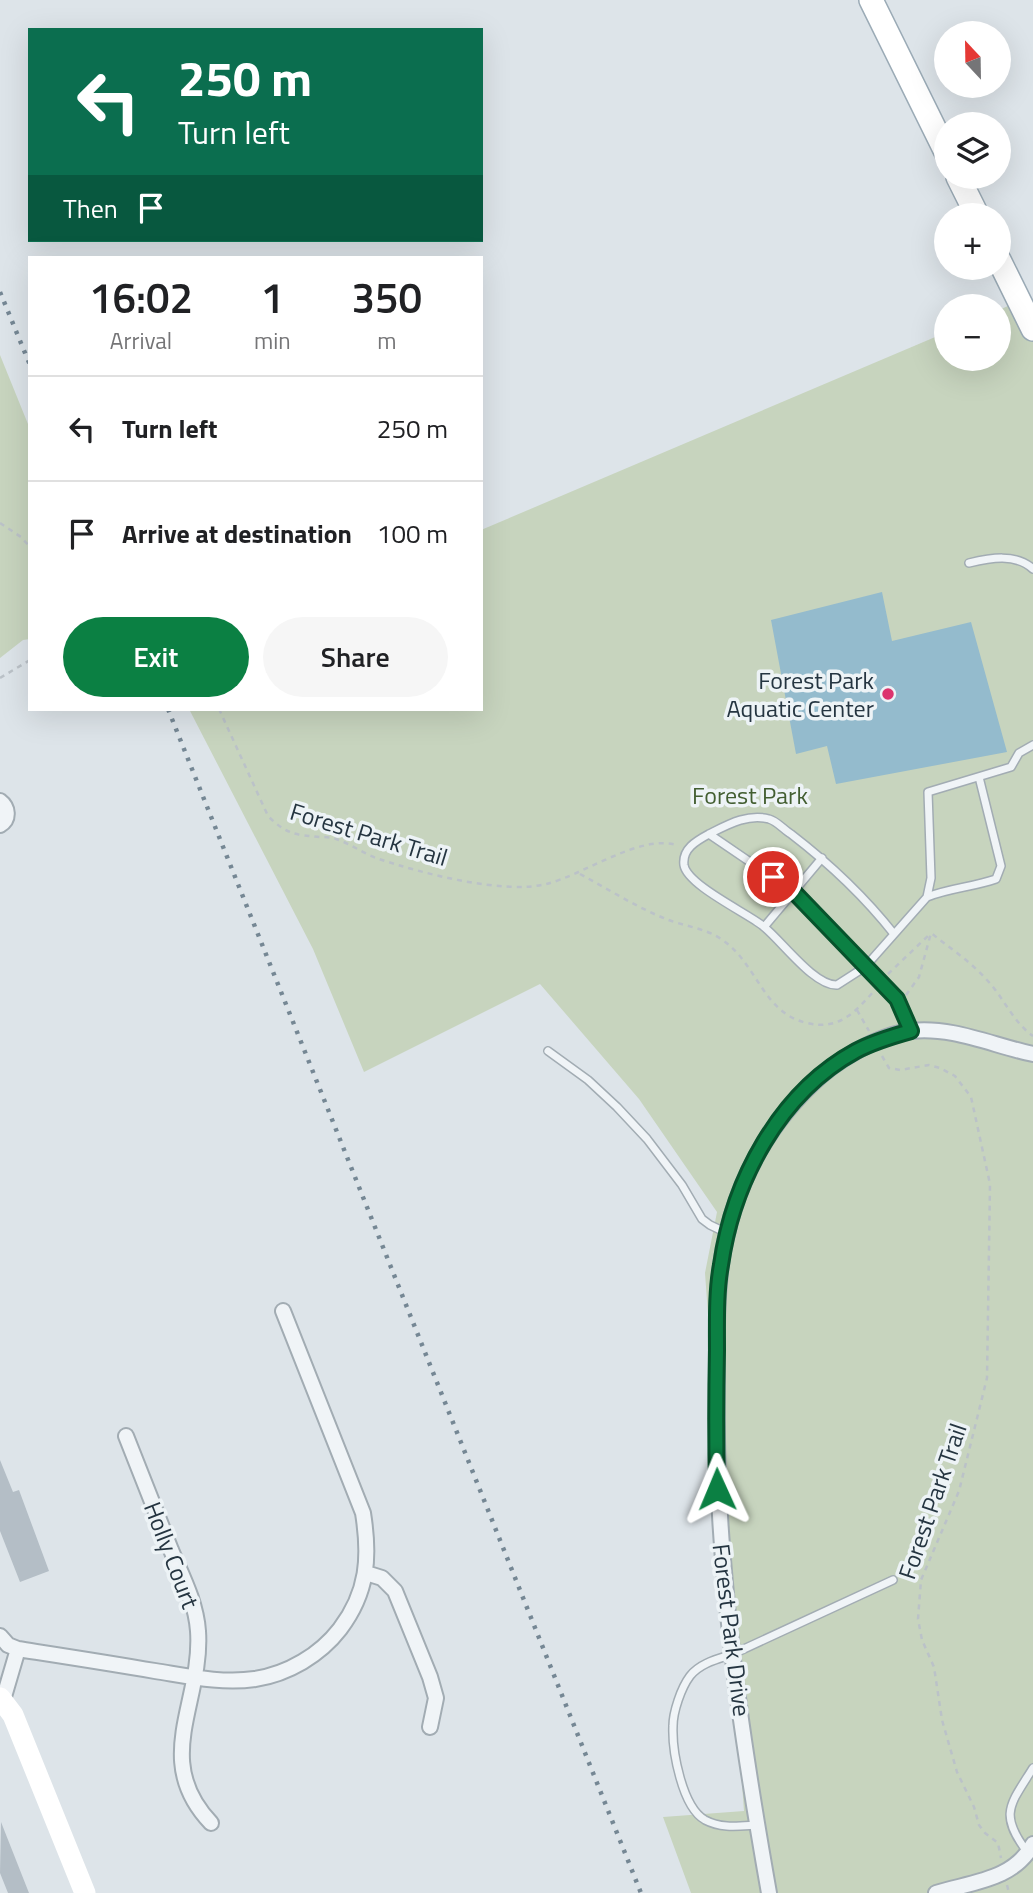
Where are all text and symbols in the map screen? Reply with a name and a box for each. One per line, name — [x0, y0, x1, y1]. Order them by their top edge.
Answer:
north arrow — [934, 21, 1012, 98]
map controls — [934, 21, 1011, 371]
text: 250 m — [178, 40, 312, 115]
icon: left — [63, 56, 154, 147]
text: Turn left — [178, 108, 290, 156]
button: layers — [934, 112, 1011, 189]
text: Then — [63, 189, 118, 228]
icon: arrive — [132, 189, 170, 227]
button: + — [934, 203, 1011, 280]
text: 16:02 — [89, 265, 193, 329]
text: 1 — [261, 265, 284, 329]
text: 350 — [352, 265, 422, 329]
button: − — [934, 294, 1011, 371]
text: Arrival — [110, 323, 172, 358]
text: min — [254, 323, 291, 358]
text: m — [377, 323, 396, 358]
text: Turn left — [122, 409, 217, 448]
text: 250 m — [377, 409, 448, 448]
icon: left — [63, 410, 101, 448]
text: Arrive at destination — [122, 514, 352, 553]
text: 100 m — [377, 514, 448, 553]
icon: arrive — [63, 515, 101, 553]
button: Exit — [63, 617, 249, 697]
button: Share — [263, 617, 448, 697]
place label: Forest Park Aquatic Center — [726, 662, 874, 726]
marker: Forest Park Aquatic Center — [880, 686, 896, 702]
park label: Forest Park — [692, 777, 808, 813]
street label: Forest Park Trail — [286, 793, 452, 875]
pin — [743, 847, 803, 907]
icon: arrive — [754, 858, 792, 896]
street label: Forest Park Trail — [888, 1418, 976, 1584]
position arrow — [680, 1452, 754, 1526]
street label: Holly Court — [135, 1496, 209, 1614]
street label: Forest Park Drive — [704, 1542, 760, 1718]

